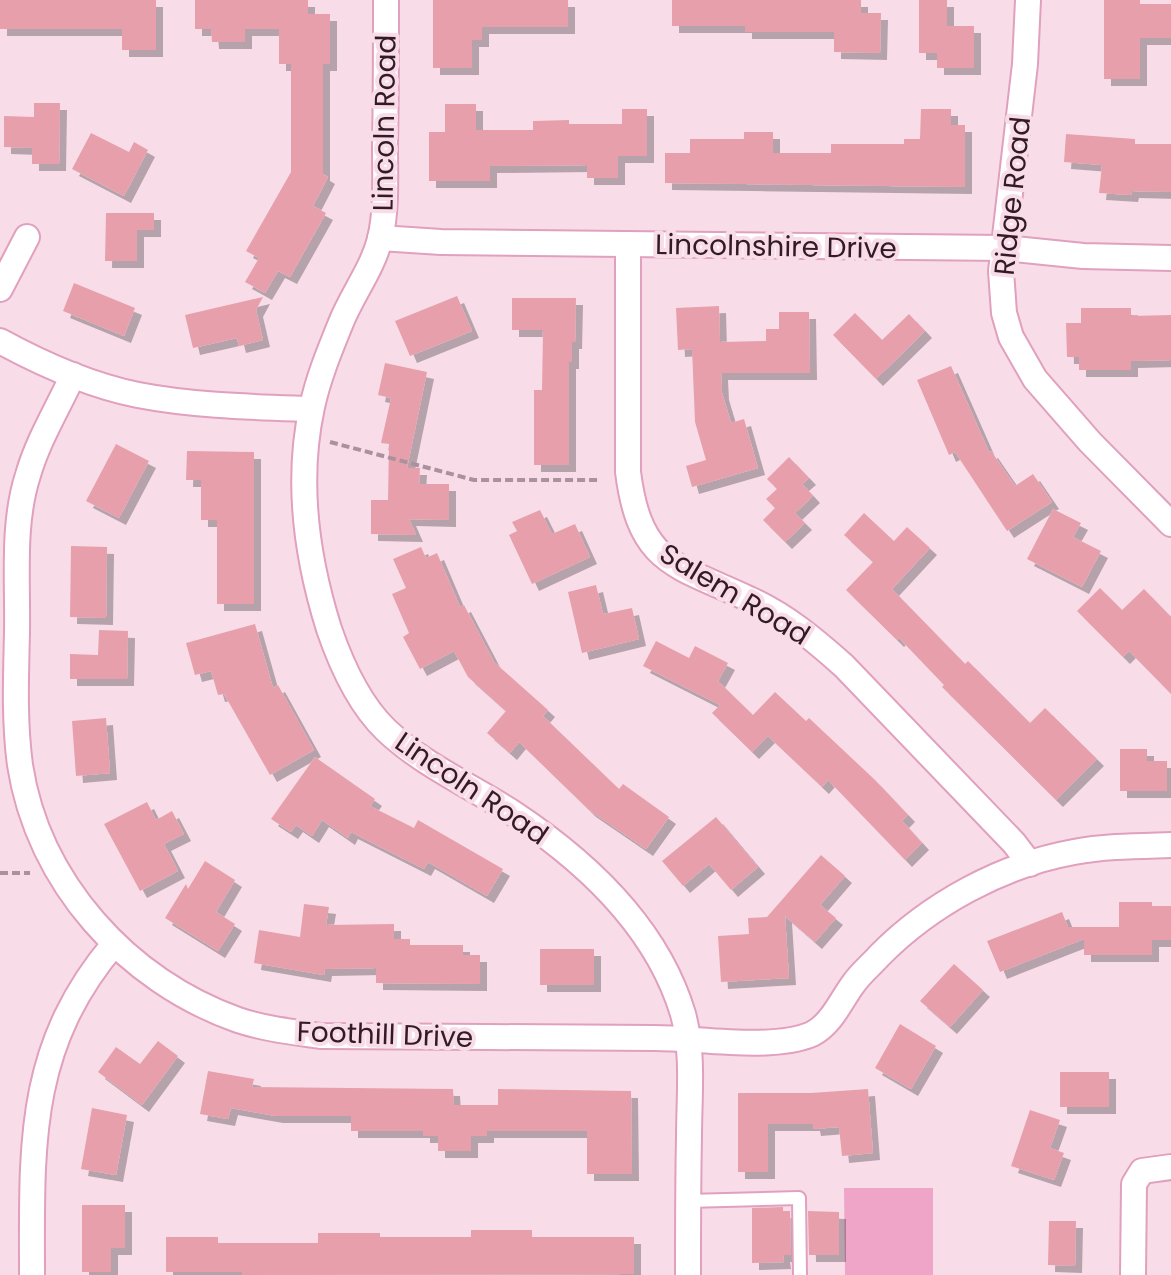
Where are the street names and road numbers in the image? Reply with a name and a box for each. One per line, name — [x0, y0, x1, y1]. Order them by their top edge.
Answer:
street label: Lincoln Road — [363, 34, 406, 212]
street label: Ridge Road — [985, 115, 1040, 277]
street label: Lincolnshire Drive — [655, 225, 897, 268]
street label: Salem Road — [652, 534, 817, 655]
street label: Lincoln Road — [387, 723, 556, 854]
street label: Foothill Drive — [296, 1012, 474, 1057]

